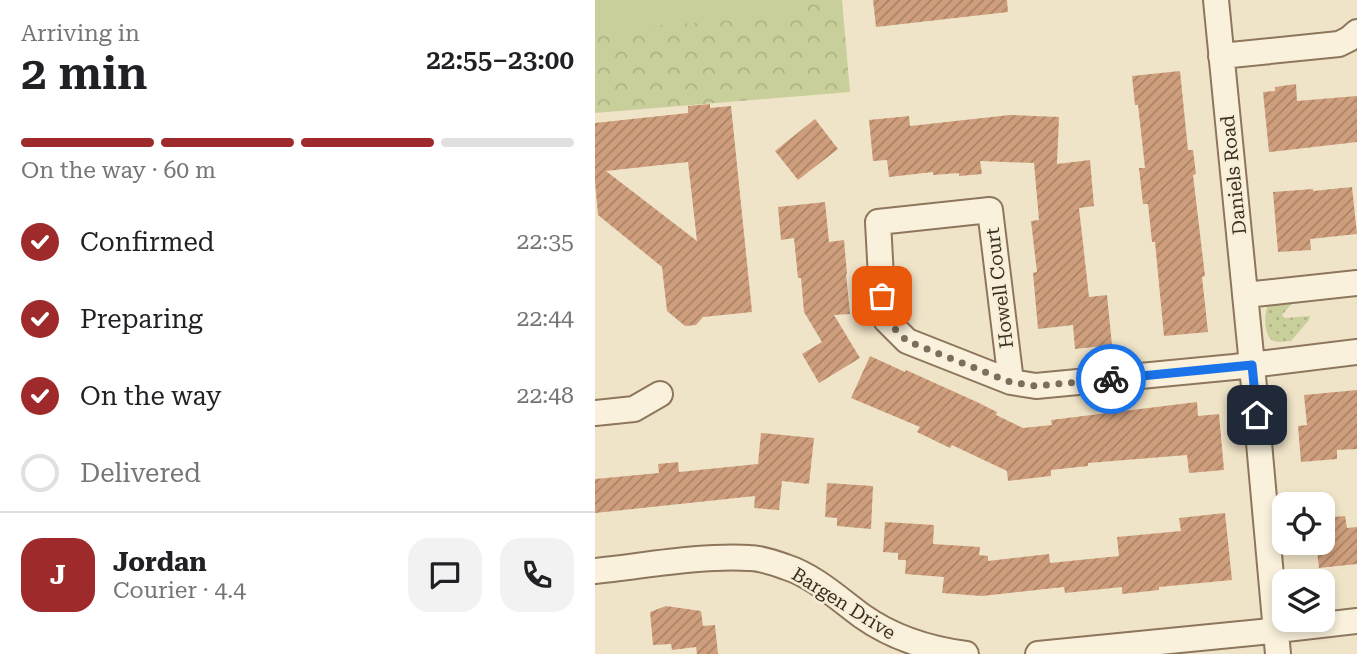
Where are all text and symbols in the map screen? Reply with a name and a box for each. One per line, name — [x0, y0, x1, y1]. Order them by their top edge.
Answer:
text: Arriving in — [21, 20, 140, 47]
text: 22:55–23:00 — [426, 45, 574, 75]
text: 2 min — [21, 46, 148, 100]
street label: Daniels Road — [1216, 114, 1251, 236]
text: On the way · 60 m — [21, 157, 216, 184]
icon: check — [21, 223, 59, 261]
street label: Howell Court — [981, 226, 1018, 350]
text: Confirmed — [80, 227, 215, 257]
text: 22:35 — [517, 228, 574, 255]
pin — [852, 266, 912, 326]
icon: bag — [863, 277, 901, 315]
icon: check — [21, 300, 59, 338]
text: Preparing — [80, 304, 203, 334]
text: 22:44 — [517, 305, 574, 332]
courier — [1076, 344, 1146, 414]
icon: bike — [1092, 360, 1130, 398]
icon: check — [21, 377, 59, 415]
text: On the way — [80, 381, 221, 411]
text: 22:48 — [517, 382, 574, 409]
pin — [1227, 385, 1287, 445]
icon: home — [1238, 396, 1276, 434]
text: Delivered — [80, 458, 201, 488]
map controls — [1272, 492, 1335, 632]
button: locate — [1272, 492, 1335, 555]
button: chat — [408, 538, 482, 612]
button: phone — [500, 538, 574, 612]
text: Jordan — [113, 547, 207, 577]
text: J — [50, 560, 66, 590]
street label: Bargen Drive — [788, 562, 900, 644]
button: layers — [1272, 569, 1335, 632]
text: Courier · 4.4 — [113, 577, 246, 604]

